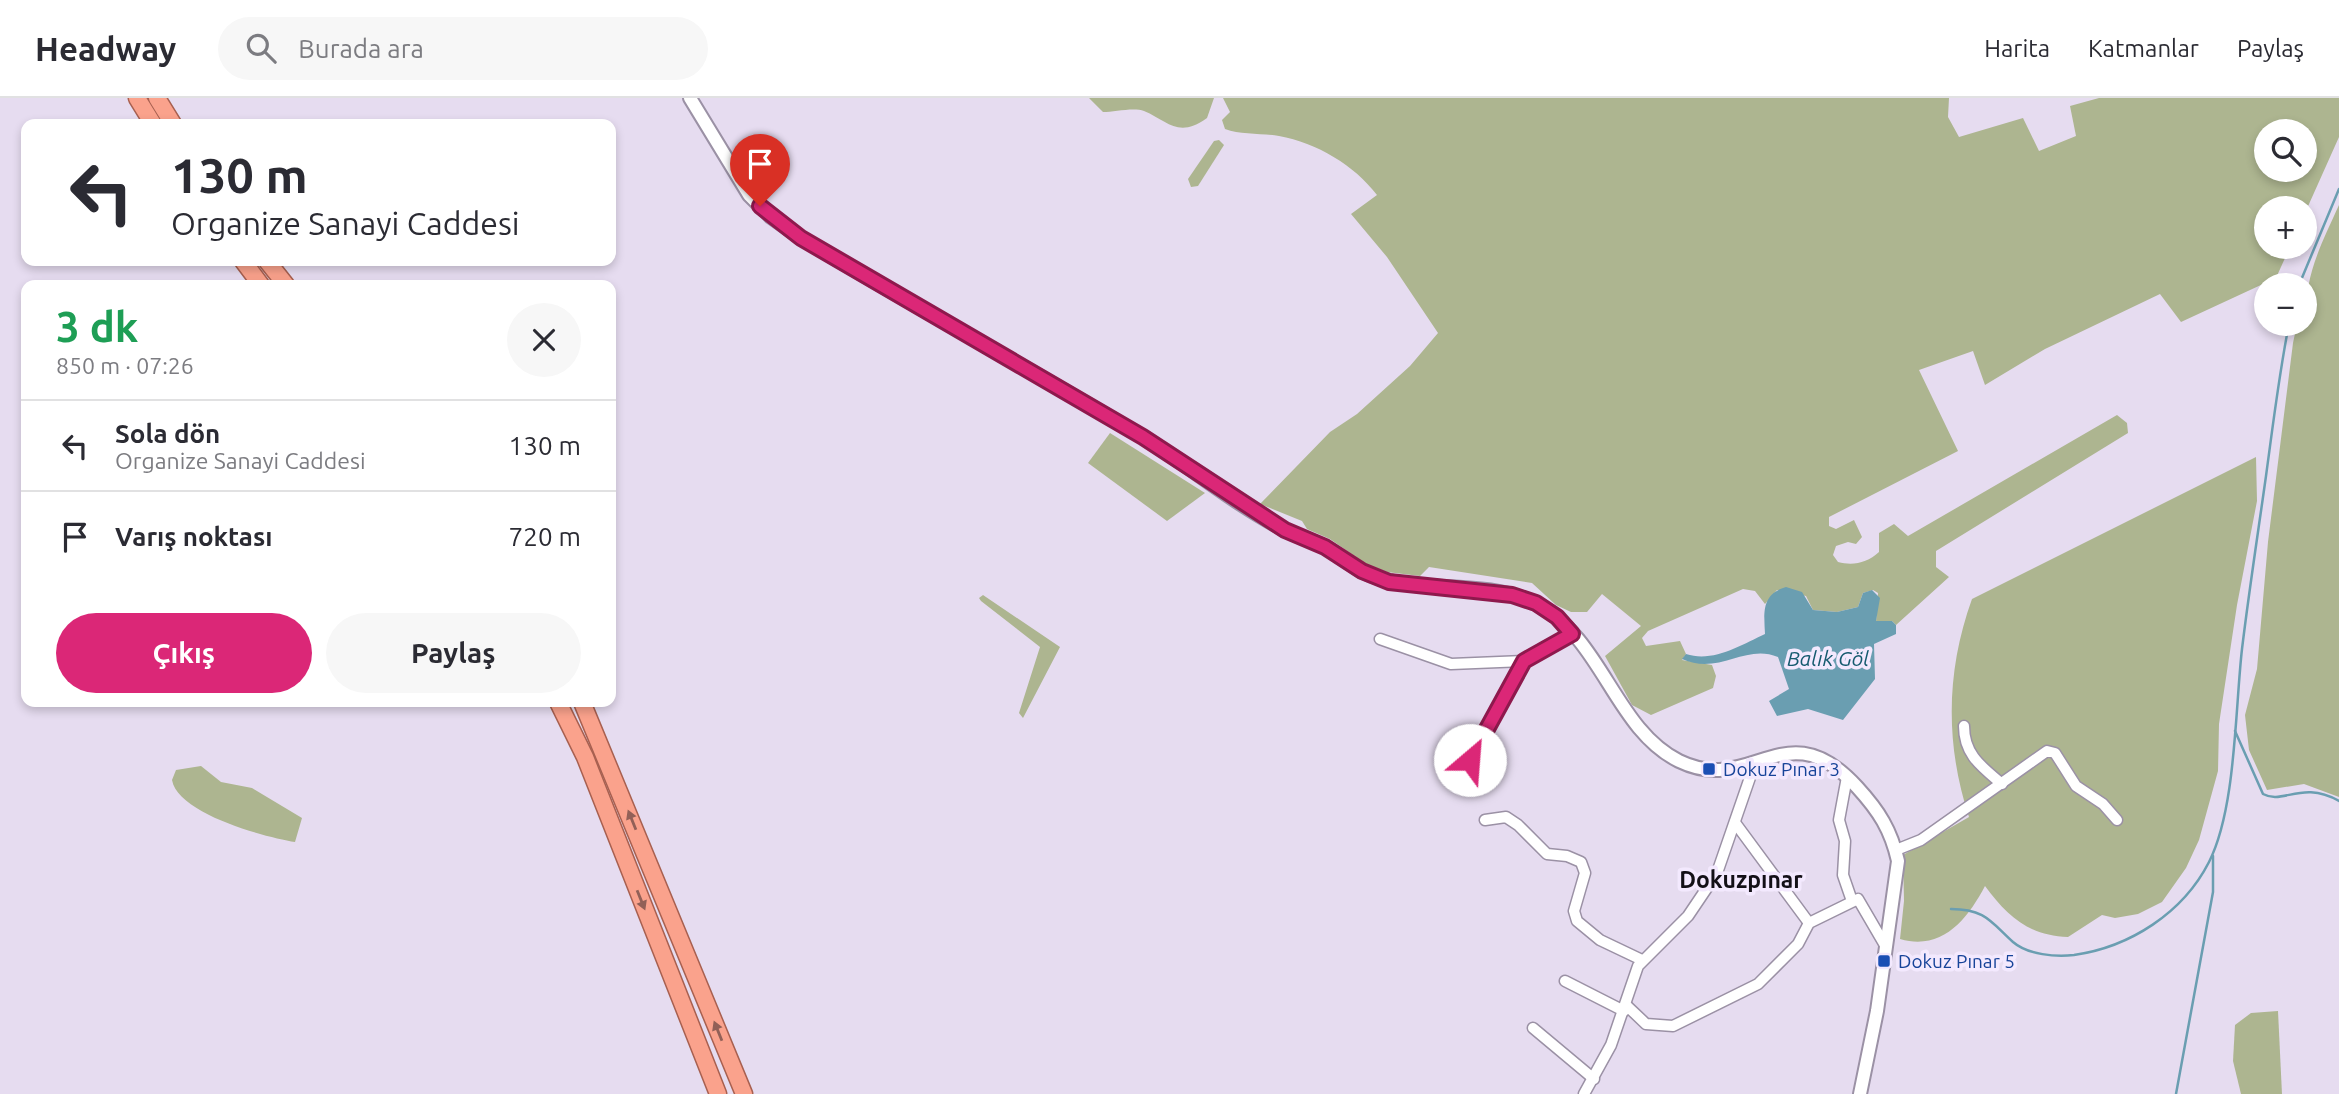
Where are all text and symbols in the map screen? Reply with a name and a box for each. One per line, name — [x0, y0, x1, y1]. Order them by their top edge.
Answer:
search box — [218, 17, 708, 80]
icon: search — [242, 29, 280, 67]
text: Headway — [35, 30, 176, 67]
text: Burada ara — [298, 34, 424, 63]
text: Harita — [1984, 35, 2050, 62]
text: Katmanlar — [2088, 35, 2199, 62]
text: Paylaş — [2237, 35, 2304, 62]
map controls — [2254, 119, 2317, 336]
button: search — [2254, 119, 2317, 182]
pin — [730, 134, 790, 206]
icon: arrive — [741, 145, 779, 183]
icon: left — [56, 147, 147, 238]
text: 130 m — [171, 147, 308, 202]
button: + — [2254, 196, 2317, 259]
text: Organize Sanayi Caddesi — [171, 205, 520, 241]
button: − — [2254, 273, 2317, 336]
text: 3 dk — [56, 303, 138, 350]
button: close — [507, 303, 581, 377]
text: 850 m · 07:26 — [56, 353, 194, 378]
text: Sola dön — [115, 419, 220, 448]
icon: left — [56, 427, 94, 465]
text: 130 m — [509, 431, 581, 460]
text: Organize Sanayi Caddesi — [115, 448, 366, 473]
icon: arrive — [56, 518, 94, 556]
text: Varış noktası — [115, 522, 272, 551]
text: 720 m — [509, 522, 581, 551]
button: Çıkış — [56, 613, 312, 693]
button: Paylaş — [326, 613, 581, 693]
water label: Balık Göl — [1787, 646, 1869, 670]
position arrow — [1433, 723, 1507, 797]
place label: Dokuz Pınar 3 — [1723, 758, 1840, 780]
marker: Dokuz Pınar 3 — [1701, 761, 1717, 777]
one-way arrow — [627, 809, 638, 830]
district label: Dokuzpınar — [1679, 867, 1803, 892]
one-way arrow — [636, 890, 647, 911]
place label: Dokuz Pınar 5 — [1898, 950, 2015, 972]
marker: Dokuz Pınar 5 — [1876, 953, 1892, 969]
one-way arrow — [712, 1020, 723, 1041]

